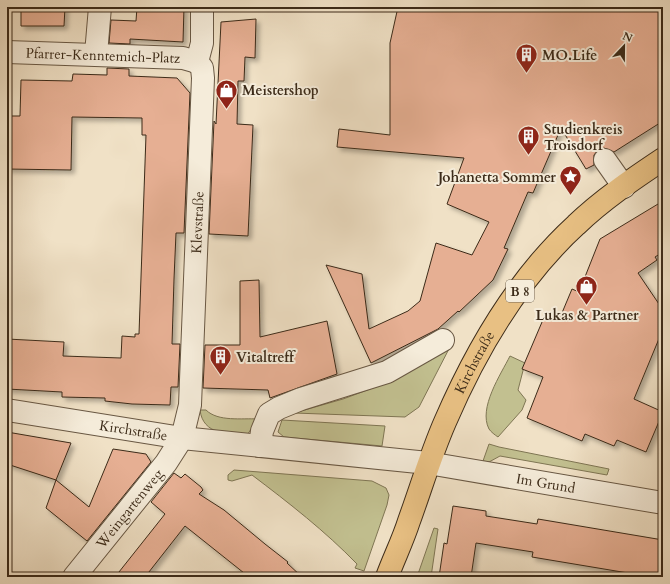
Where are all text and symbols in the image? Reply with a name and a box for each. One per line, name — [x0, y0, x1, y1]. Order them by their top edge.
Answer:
north arrow — [604, 26, 644, 66]
text: N — [620, 28, 635, 46]
building icon: MO.Life — [514, 42, 540, 75]
street label: Pfarrer-Kenntemich-Platz — [25, 44, 181, 68]
place label: MO.Life — [542, 46, 597, 65]
shop icon: Meistershop — [214, 77, 240, 110]
place label: Meistershop — [242, 81, 319, 100]
place label: Studienkreis Troisdorf — [544, 120, 622, 155]
building icon: Studienkreis Troisdorf — [515, 124, 541, 157]
place icon: Johanetta Sommer — [558, 164, 584, 197]
place label: Johanetta Sommer — [436, 168, 556, 187]
street label: Klevstraße — [187, 191, 208, 254]
shop icon: Lukas & Partner — [574, 274, 600, 307]
road number: B 8 — [506, 280, 534, 302]
place label: Lukas & Partner — [535, 306, 639, 325]
street label: Kirchstraße — [450, 328, 499, 397]
building icon: Vitaltreff — [207, 344, 233, 377]
place label: Vitaltreff — [236, 348, 296, 367]
street label: Kirchstraße — [98, 416, 169, 446]
street label: Weingartenweg — [91, 465, 168, 553]
street label: Im Grund — [515, 469, 577, 498]

